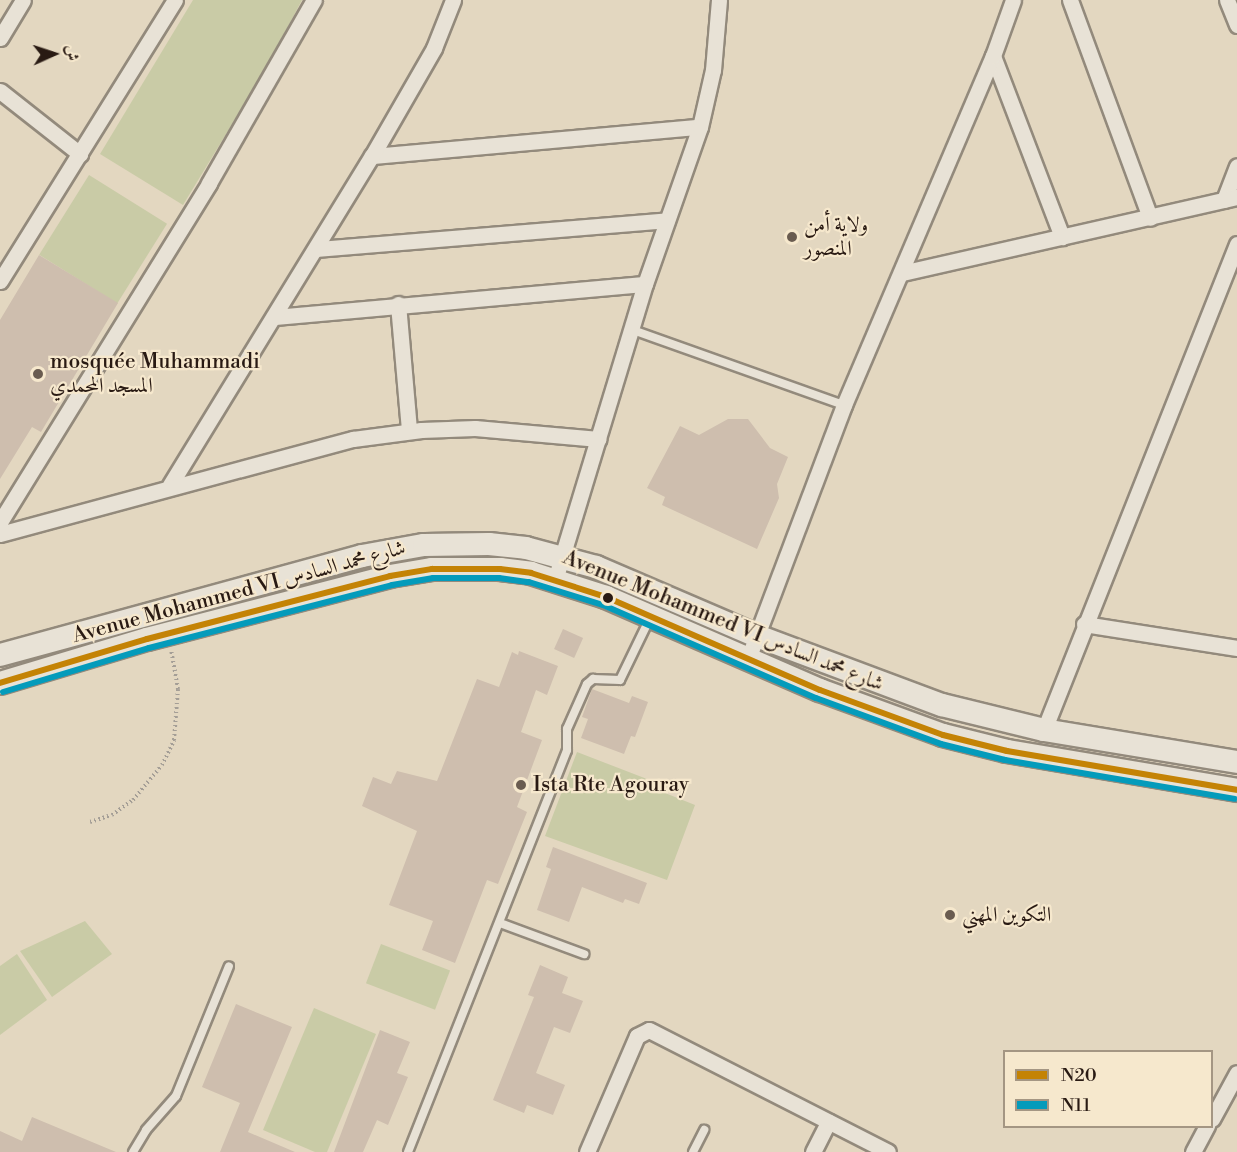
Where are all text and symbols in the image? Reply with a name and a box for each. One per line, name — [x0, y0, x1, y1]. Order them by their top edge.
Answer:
north arrow — [24, 24, 84, 84]
text: ش — [62, 45, 82, 62]
place label: ولاية أمن المنصور — [804, 212, 868, 262]
marker: ولاية أمن المنصور — [785, 230, 799, 244]
place label: mosquée Muhammadi المسجد المحمدي — [50, 349, 260, 399]
marker: mosquée Muhammadi المسجد المحمدي — [31, 367, 45, 381]
street label: Avenue Mohammed VI شارع محمد السادس — [70, 535, 408, 649]
street label: Avenue Mohammed VI شارع محمد السادس — [559, 545, 887, 697]
unlabelled marker — [602, 592, 614, 604]
place label: Ista Rte Agouray — [533, 772, 689, 798]
marker: Ista Rte Agouray — [514, 778, 528, 792]
place label: التكوين المهني — [962, 902, 1051, 928]
marker: التكوين المهني — [943, 908, 957, 922]
legend — [1003, 1050, 1213, 1128]
text: N20 — [1061, 1064, 1097, 1087]
text: N11 — [1061, 1094, 1090, 1117]

